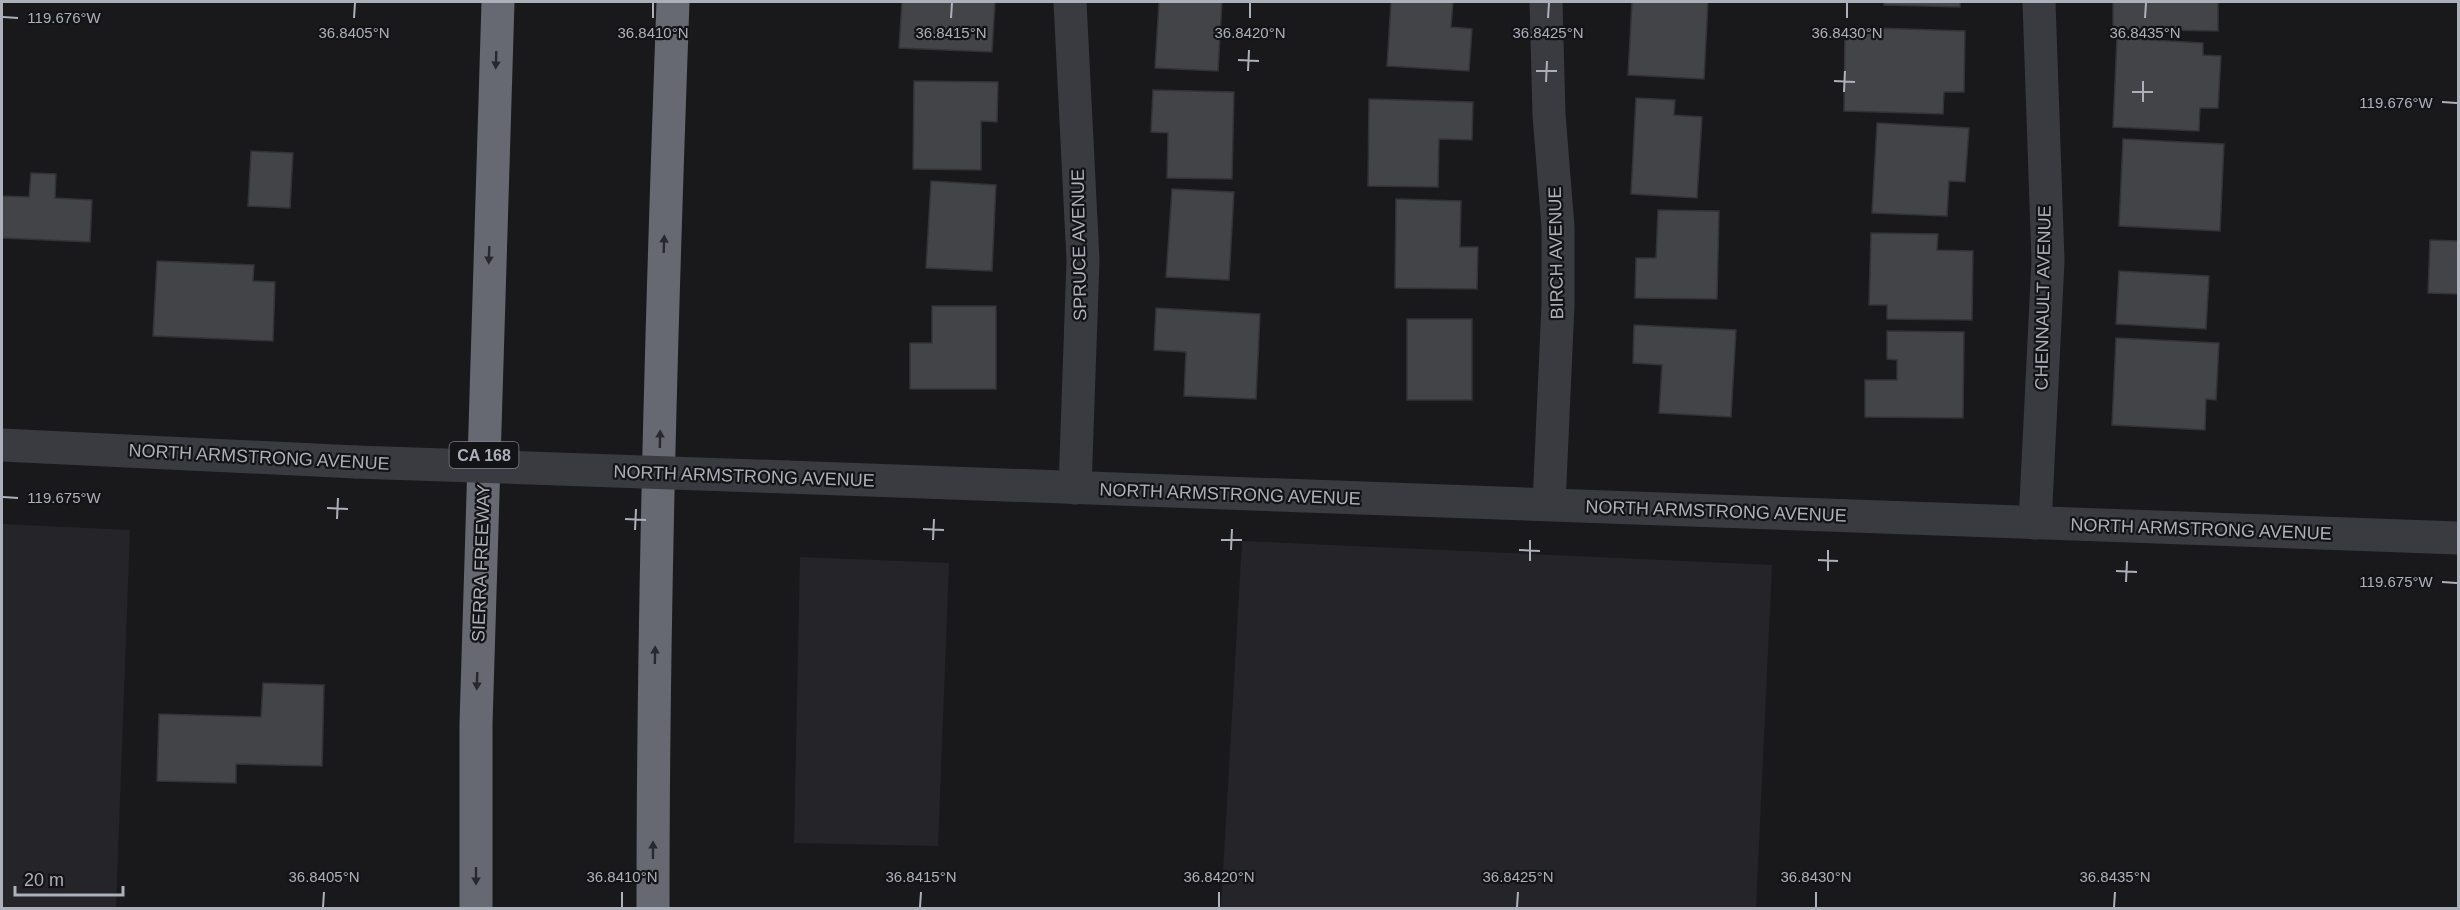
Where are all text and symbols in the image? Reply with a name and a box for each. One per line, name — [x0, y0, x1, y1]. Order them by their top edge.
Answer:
text: 119.676°W — [27, 9, 101, 26]
text: 36.8405°N — [318, 24, 390, 41]
text: 36.8410°N — [617, 24, 689, 41]
text: 36.8415°N — [915, 24, 987, 41]
text: 36.8420°N — [1214, 24, 1286, 41]
text: 36.8425°N — [1512, 24, 1584, 41]
text: 36.8430°N — [1811, 24, 1883, 41]
text: 36.8435°N — [2109, 24, 2181, 41]
one-way arrow — [492, 50, 501, 69]
text: 119.676°W — [2359, 94, 2433, 111]
street label: SPRUCE AVENUE — [1068, 169, 1090, 321]
street label: BIRCH AVENUE — [1545, 186, 1567, 320]
street label: CHENNAULT AVENUE — [2031, 205, 2055, 391]
one-way arrow — [660, 235, 669, 254]
one-way arrow — [485, 245, 494, 264]
one-way arrow — [655, 430, 664, 449]
street label: NORTH ARMSTRONG AVENUE — [128, 440, 390, 474]
road number: CA 168 — [450, 442, 518, 468]
street label: NORTH ARMSTRONG AVENUE — [613, 461, 875, 491]
street label: NORTH ARMSTRONG AVENUE — [1099, 479, 1361, 509]
street label: SIERRA FREEWAY — [468, 484, 494, 642]
text: 119.675°W — [27, 489, 101, 506]
street label: NORTH ARMSTRONG AVENUE — [1585, 496, 1847, 526]
street label: NORTH ARMSTRONG AVENUE — [2070, 514, 2332, 544]
text: 119.675°W — [2359, 573, 2433, 590]
one-way arrow — [650, 646, 660, 665]
one-way arrow — [473, 671, 482, 690]
one-way arrow — [648, 841, 658, 860]
scale bar — [15, 859, 123, 897]
one-way arrow — [471, 866, 481, 885]
text: 36.8405°N — [288, 868, 360, 885]
text: 36.8410°N — [586, 868, 658, 885]
text: 36.8415°N — [885, 868, 957, 885]
text: 36.8420°N — [1183, 868, 1255, 885]
text: 36.8425°N — [1482, 868, 1554, 885]
text: 36.8430°N — [1780, 868, 1852, 885]
text: 36.8435°N — [2079, 868, 2151, 885]
text: 20 m — [24, 870, 64, 890]

